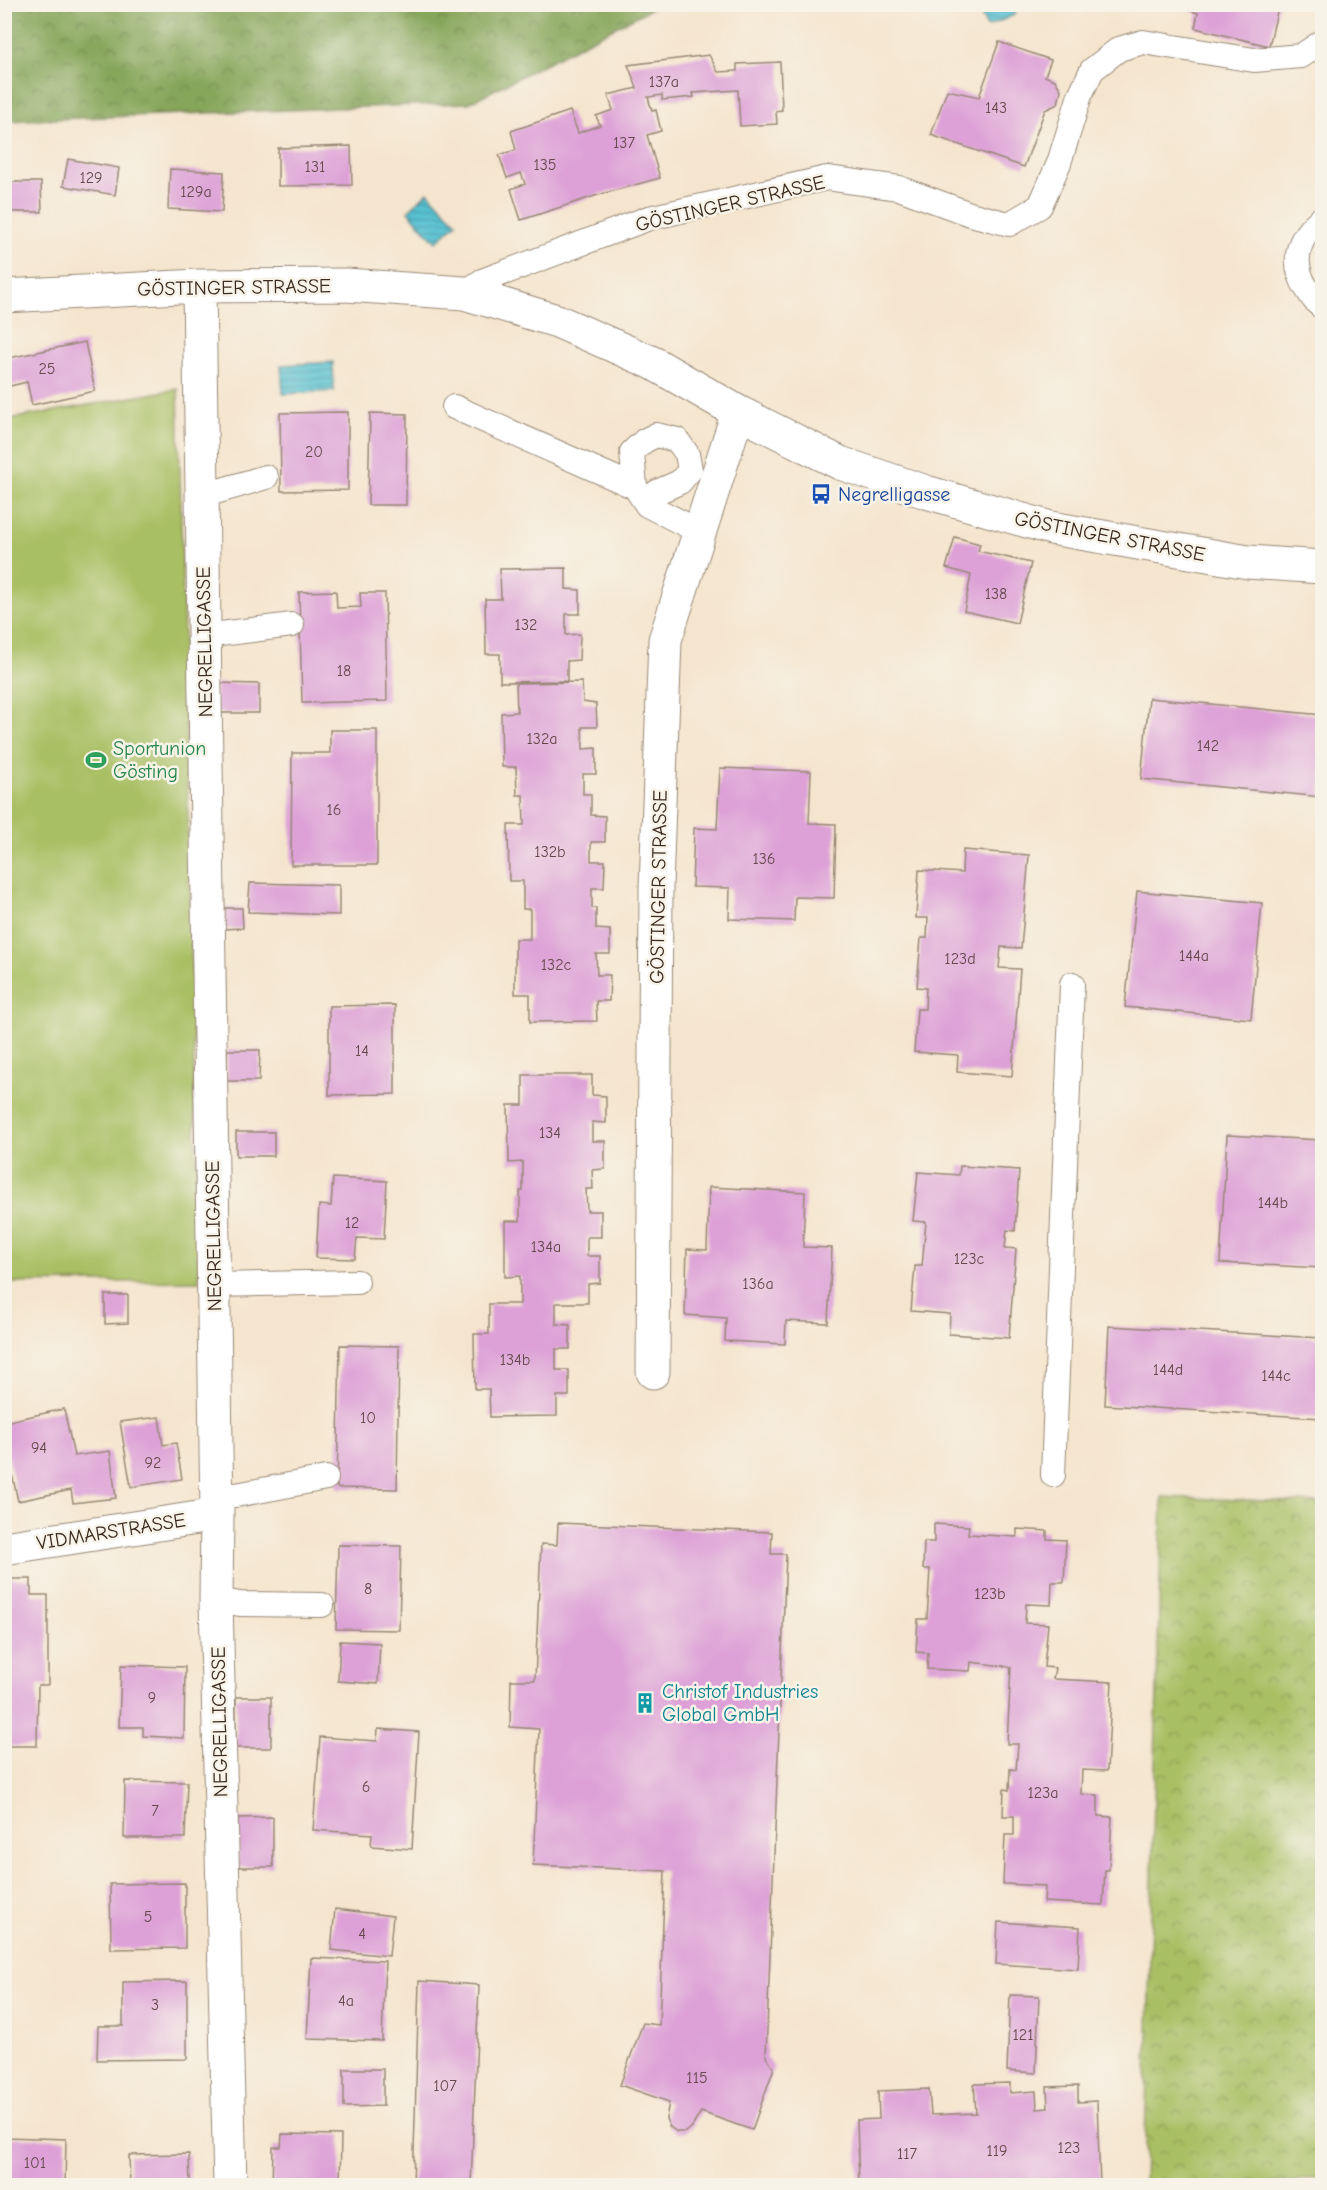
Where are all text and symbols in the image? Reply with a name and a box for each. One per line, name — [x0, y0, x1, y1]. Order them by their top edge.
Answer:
house number: 137a — [649, 73, 679, 91]
house number: 143 — [985, 99, 1007, 117]
house number: 137 — [613, 134, 635, 152]
house number: 135 — [533, 156, 557, 174]
house number: 131 — [305, 158, 325, 176]
house number: 129 — [79, 169, 103, 187]
street label: GÖSTINGER STRASSE — [633, 170, 827, 236]
house number: 129a — [180, 183, 212, 201]
street label: GÖSTINGER STRASSE — [137, 274, 331, 301]
house number: 25 — [38, 360, 56, 378]
house number: 20 — [305, 443, 323, 461]
bus stop icon: Negrelligasse — [809, 482, 833, 506]
place label: Negrelligasse — [838, 483, 950, 506]
street label: GÖSTINGER STRASSE — [1013, 507, 1207, 566]
street label: NEGRELLIGASSE — [192, 566, 217, 718]
house number: 138 — [985, 585, 1007, 603]
house number: 132 — [515, 616, 537, 634]
house number: 18 — [337, 662, 351, 680]
house number: 132a — [526, 730, 558, 748]
place label: Sportunion Gösting — [113, 737, 206, 783]
house number: 142 — [1197, 737, 1219, 755]
sports icon: Sportunion Gösting — [84, 748, 108, 772]
street label: GÖSTINGER STRASSE — [645, 790, 672, 984]
house number: 16 — [326, 801, 342, 819]
house number: 132b — [534, 843, 566, 861]
house number: 136 — [752, 850, 776, 868]
house number: 144a — [1179, 947, 1209, 965]
house number: 123d — [944, 950, 976, 968]
house number: 132c — [541, 956, 572, 974]
house number: 14 — [355, 1042, 369, 1060]
house number: 134 — [539, 1124, 561, 1142]
street label: NEGRELLIGASSE — [201, 1160, 226, 1312]
house number: 144b — [1258, 1194, 1288, 1212]
house number: 12 — [345, 1214, 359, 1232]
house number: 134a — [531, 1238, 561, 1256]
house number: 123c — [954, 1250, 985, 1268]
house number: 136a — [742, 1275, 774, 1293]
house number: 134b — [500, 1351, 530, 1369]
house number: 144d — [1153, 1361, 1183, 1379]
house number: 144c — [1261, 1367, 1291, 1385]
house number: 10 — [360, 1409, 376, 1427]
house number: 94 — [31, 1439, 47, 1457]
house number: 92 — [145, 1454, 161, 1472]
street label: VIDMARSTRASSE — [35, 1508, 187, 1555]
house number: 8 — [364, 1580, 372, 1598]
house number: 123b — [974, 1585, 1006, 1603]
street label: NEGRELLIGASSE — [207, 1646, 232, 1798]
place label: Christof Industries Global GmbH — [662, 1680, 818, 1726]
house number: 9 — [148, 1689, 156, 1707]
building icon: Christof Industries Global GmbH — [633, 1691, 657, 1715]
house number: 6 — [362, 1778, 370, 1796]
house number: 123a — [1027, 1784, 1059, 1802]
house number: 7 — [151, 1802, 159, 1820]
house number: 5 — [144, 1908, 152, 1926]
house number: 4 — [358, 1925, 366, 1943]
house number: 4a — [338, 1992, 354, 2010]
house number: 3 — [151, 1996, 159, 2014]
house number: 121 — [1012, 2026, 1034, 2044]
house number: 115 — [686, 2069, 708, 2087]
house number: 107 — [433, 2077, 457, 2095]
house number: 123 — [1058, 2139, 1080, 2157]
house number: 119 — [986, 2142, 1008, 2160]
house number: 117 — [897, 2145, 918, 2163]
house number: 101 — [24, 2154, 46, 2172]

